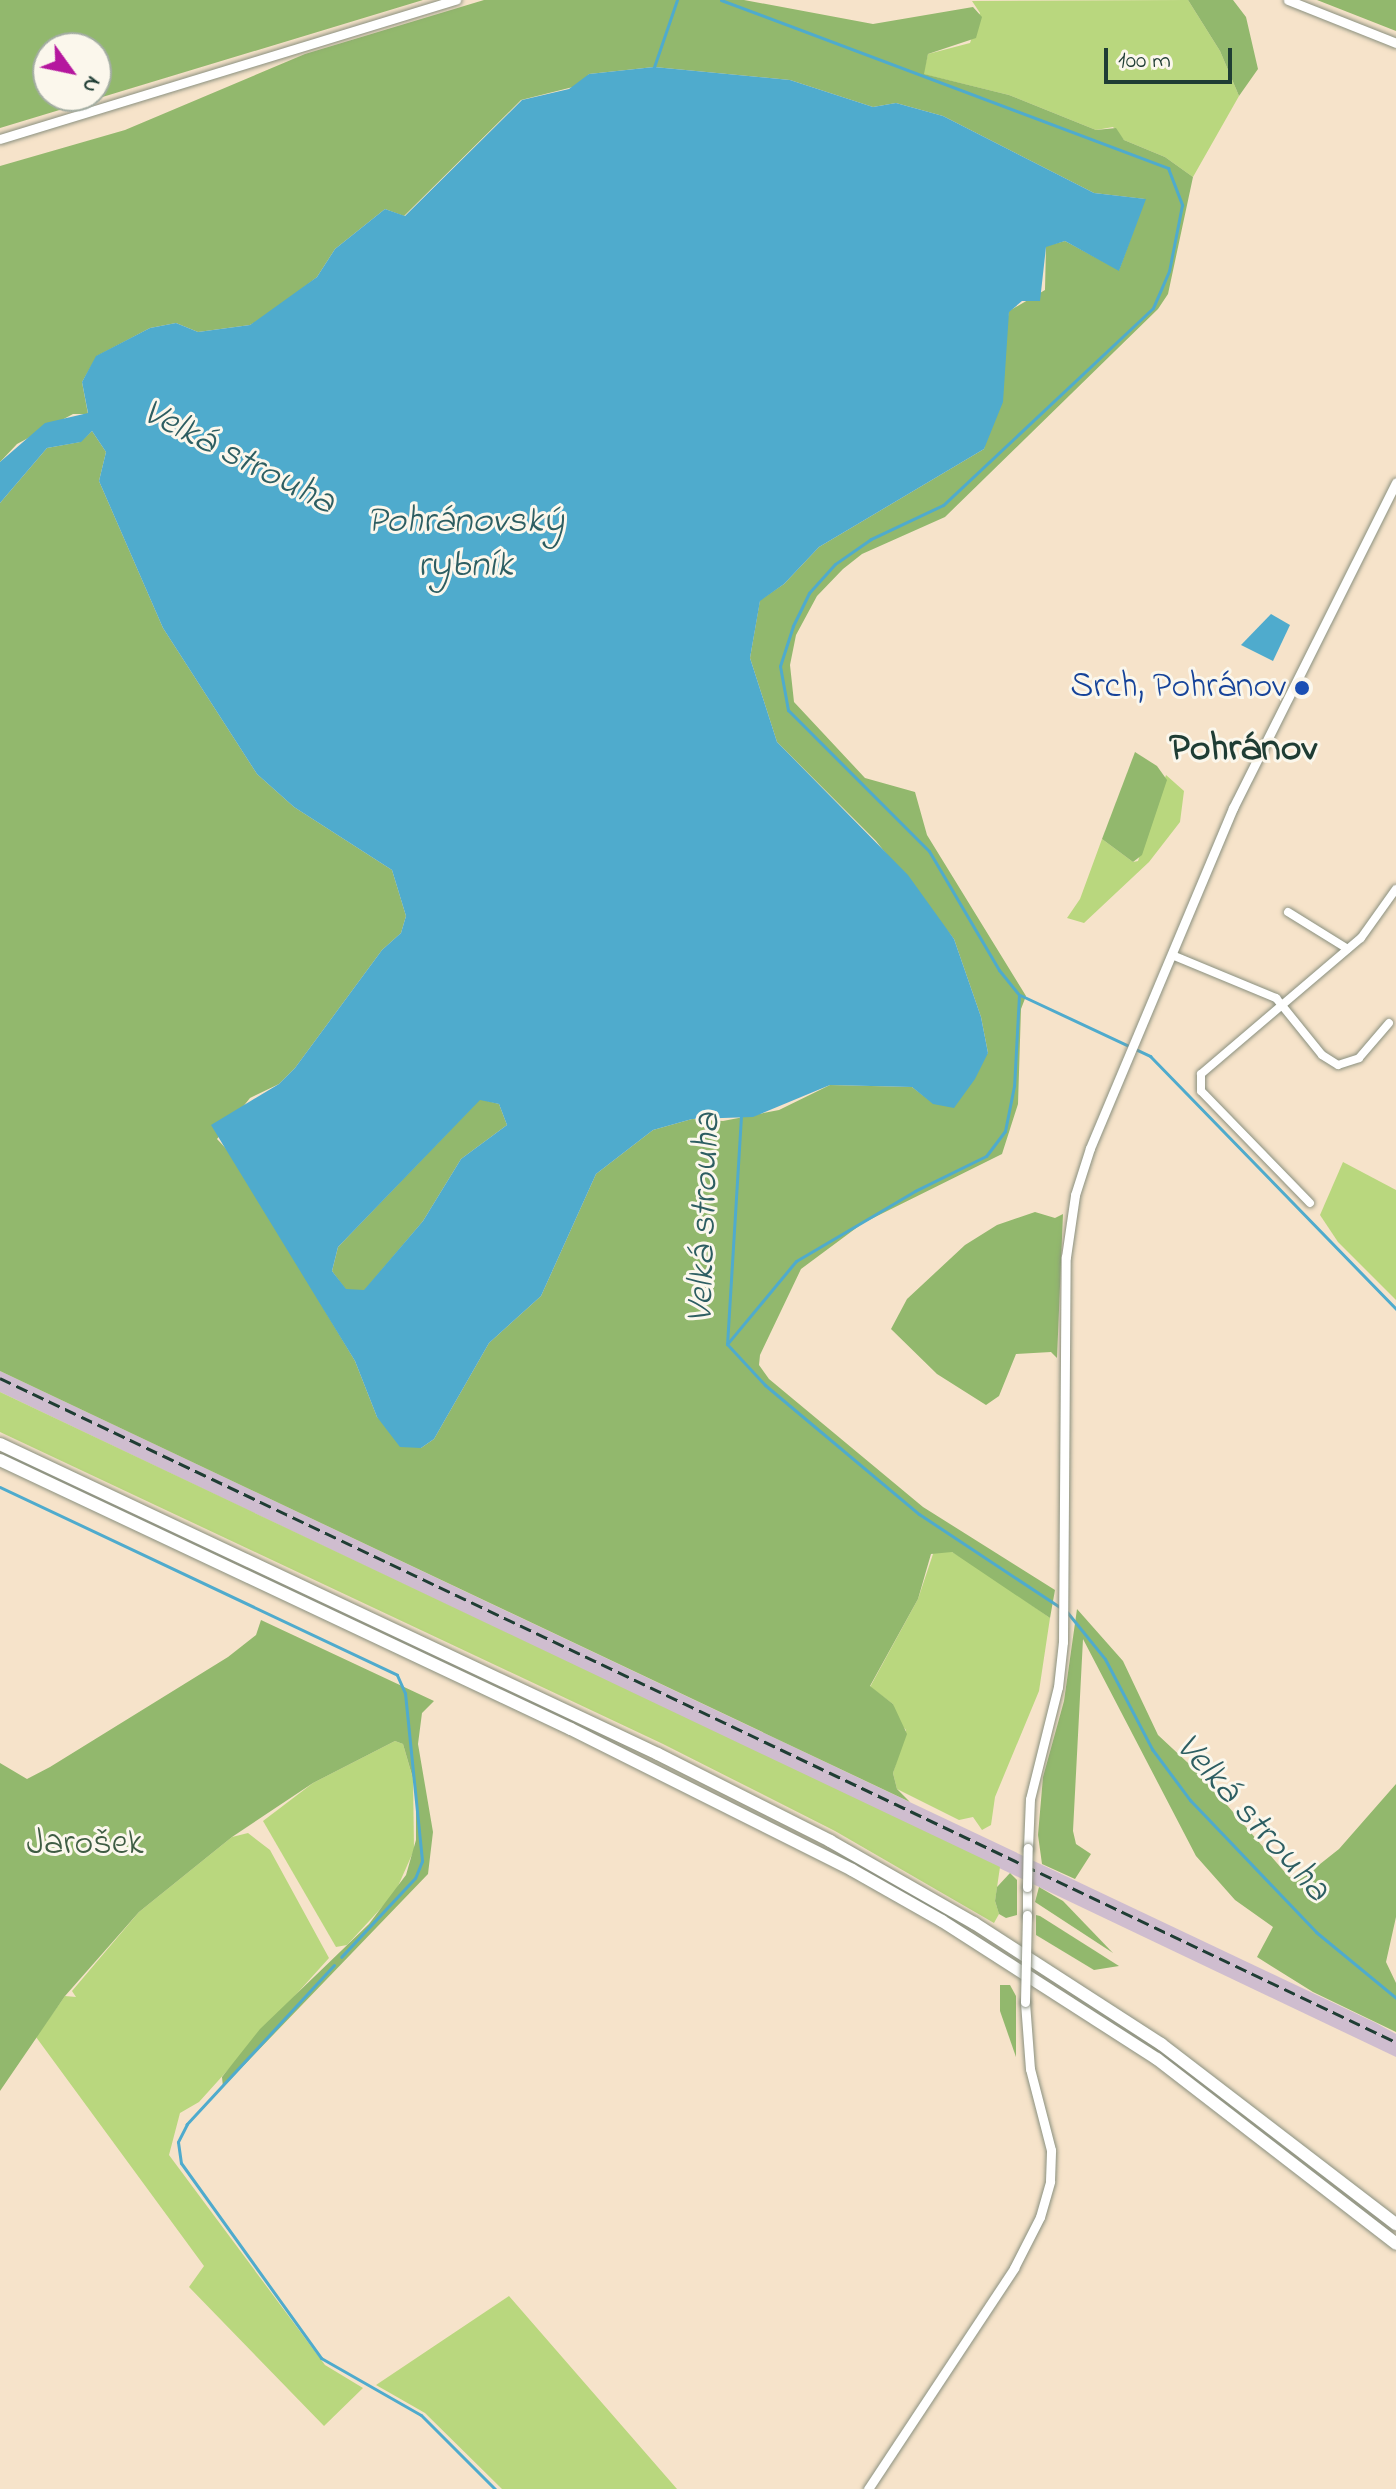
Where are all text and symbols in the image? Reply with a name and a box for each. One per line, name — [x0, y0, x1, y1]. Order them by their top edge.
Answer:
north arrow — [32, 32, 112, 112]
scale bar — [1108, 32, 1236, 82]
text: 100 m — [1118, 44, 1171, 79]
text: N — [73, 69, 108, 99]
water label: Velká strouha — [134, 391, 342, 527]
water label: Pohránovský rybník — [366, 500, 564, 590]
place label: Srch, Pohránov — [1070, 666, 1286, 710]
marker: Srch, Pohránov — [1293, 679, 1311, 697]
district label: Pohránov — [1169, 726, 1317, 774]
water label: Velká strouha — [680, 1112, 732, 1324]
water label: Velká strouha — [1164, 1726, 1338, 1912]
park label: Jarošek — [26, 1823, 144, 1867]

